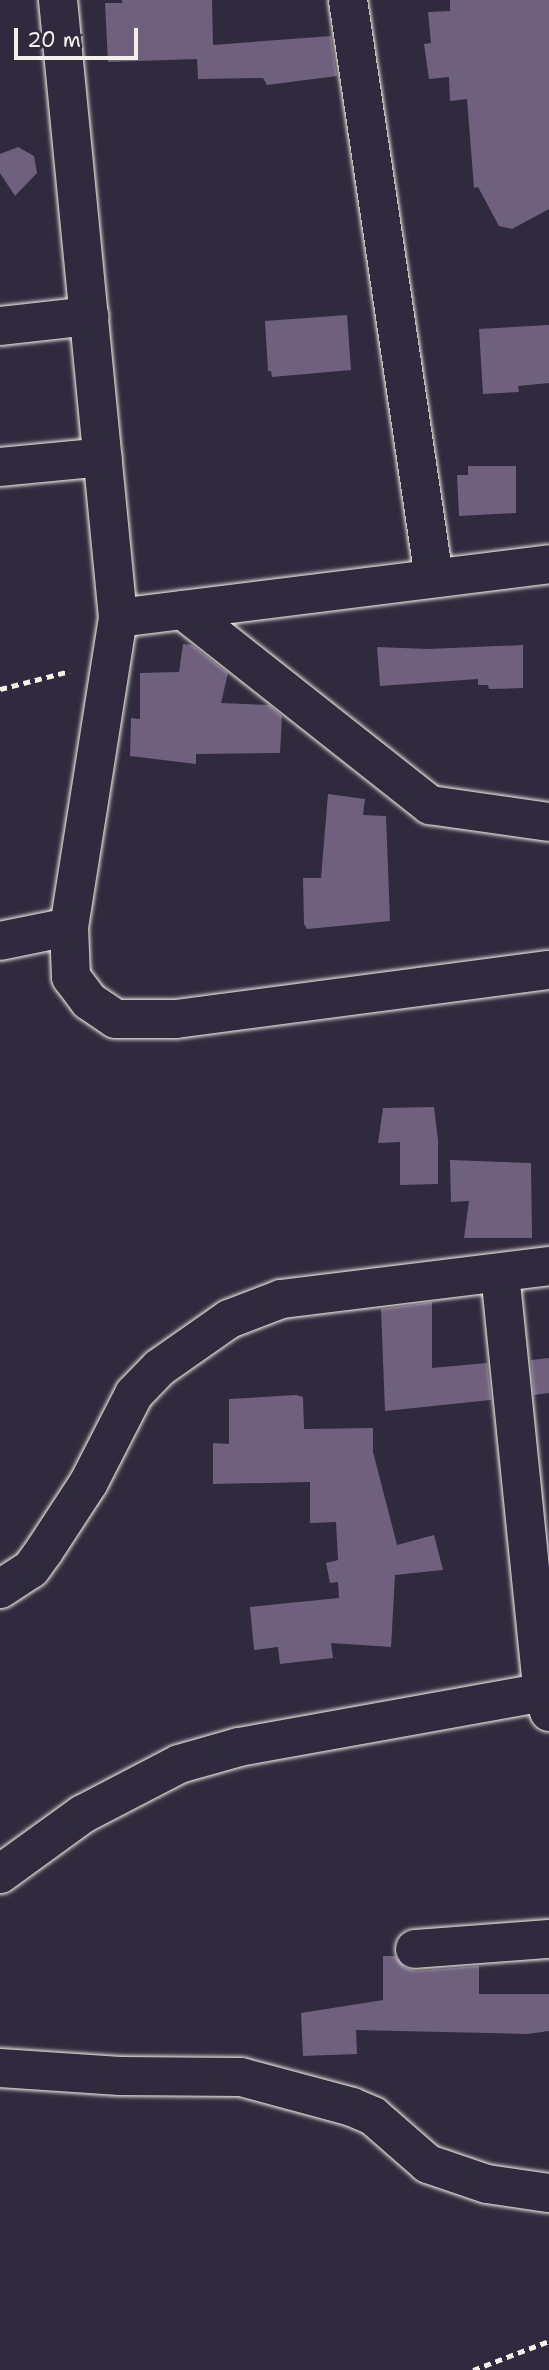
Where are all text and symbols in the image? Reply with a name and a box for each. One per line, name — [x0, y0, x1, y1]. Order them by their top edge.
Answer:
scale bar — [18, 14, 142, 58]
text: 20 m — [27, 26, 81, 54]

